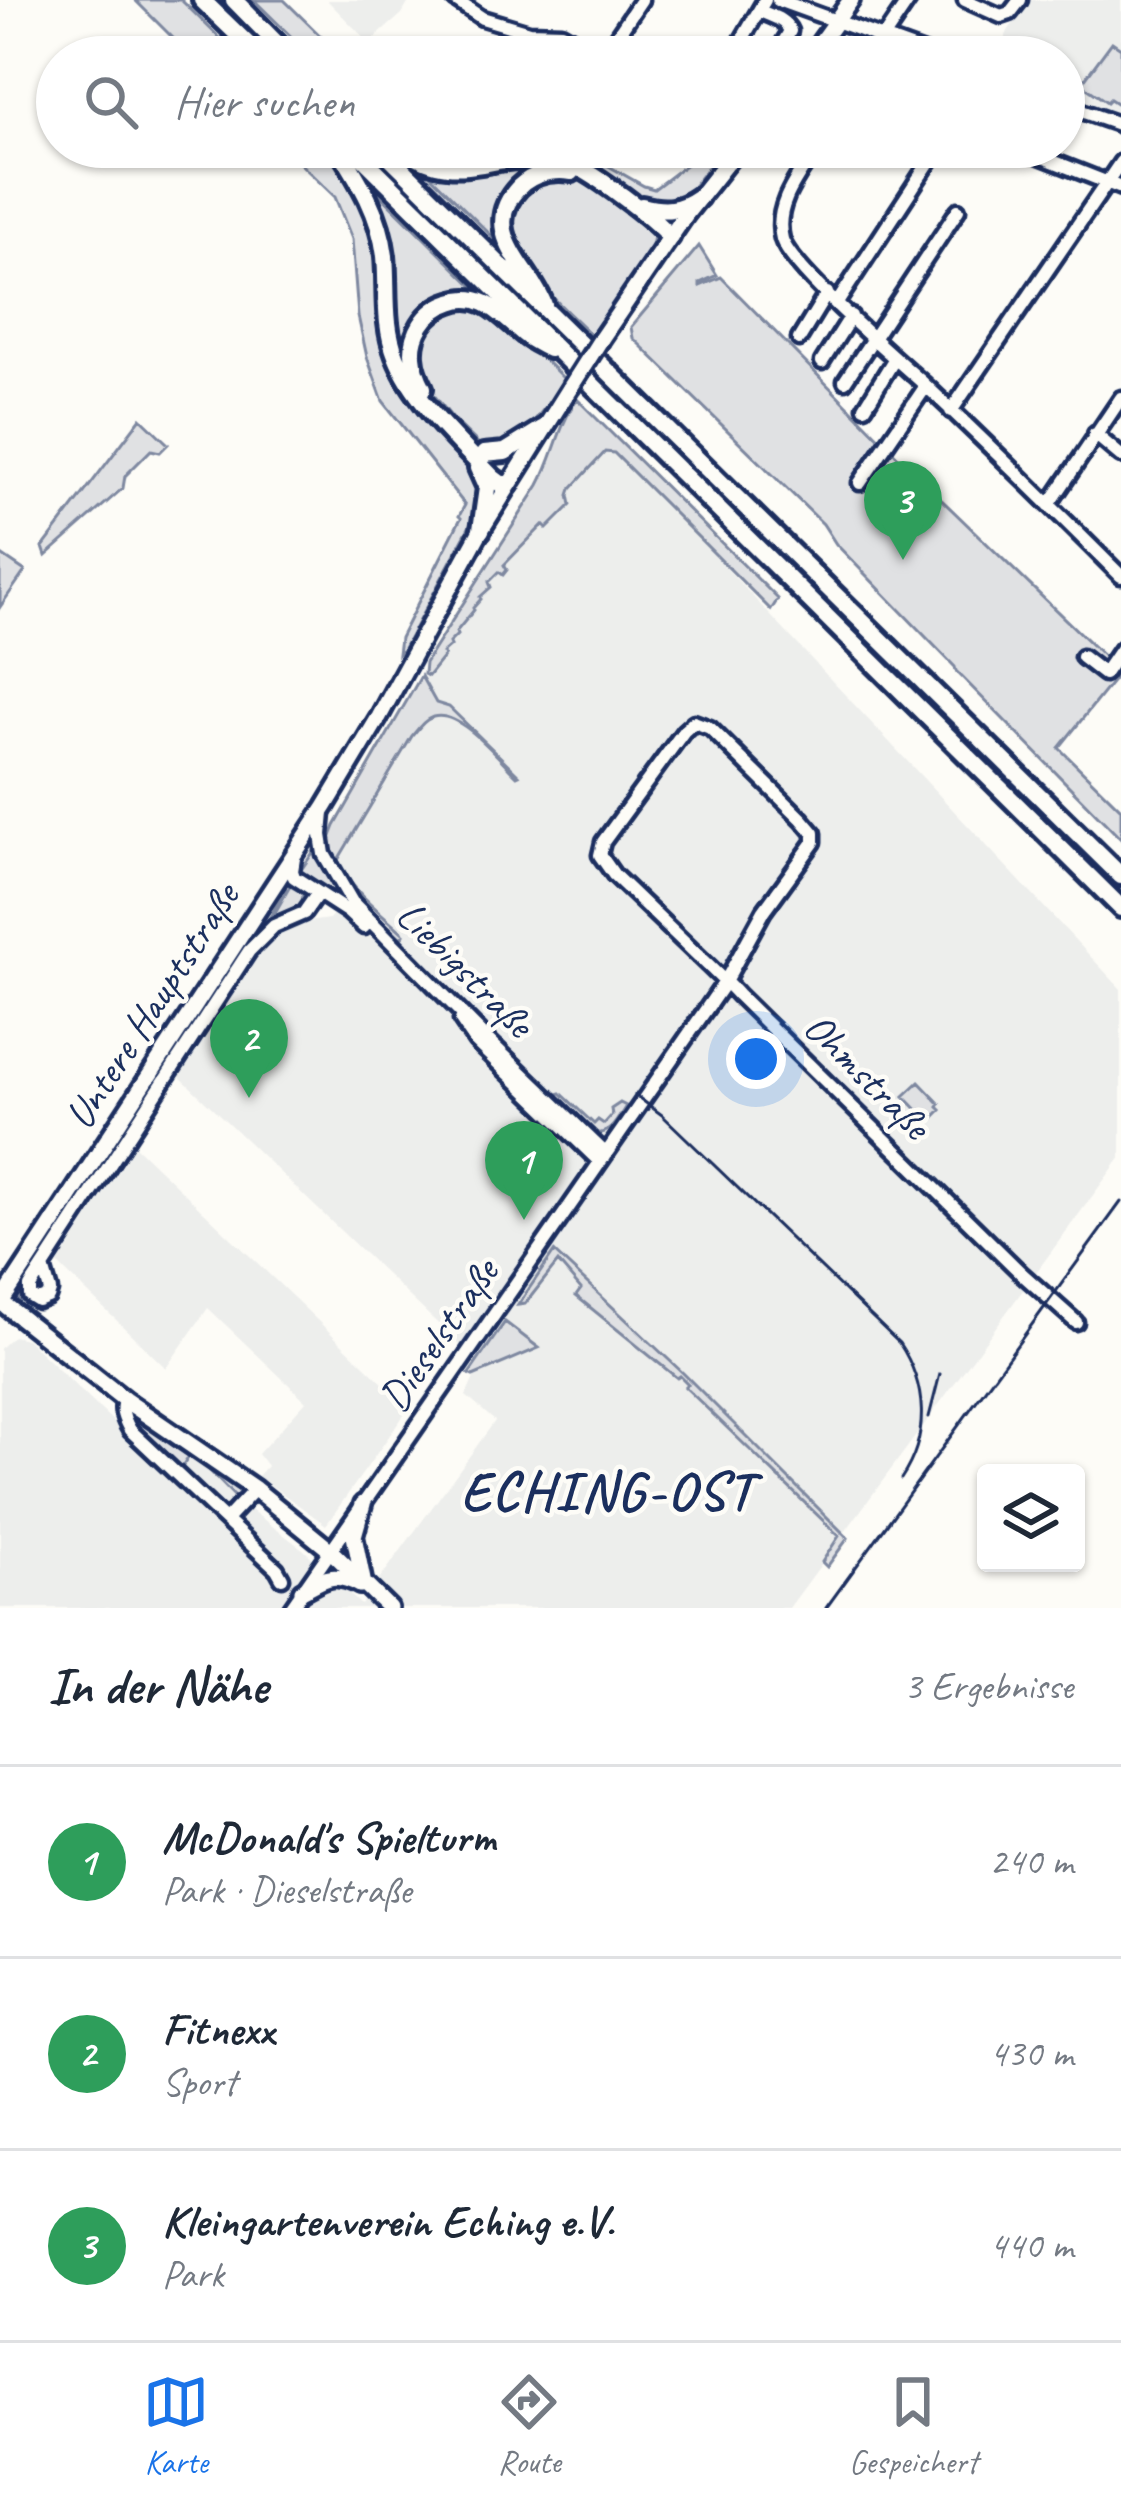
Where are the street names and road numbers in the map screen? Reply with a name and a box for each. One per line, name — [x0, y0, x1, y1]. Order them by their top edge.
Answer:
street label: Untere Hauptstraße — [53, 870, 253, 1139]
street label: Liebigstraße — [385, 889, 547, 1051]
street label: Ohmstraße — [792, 1001, 944, 1153]
street label: Dieselstraße — [368, 1246, 512, 1421]

